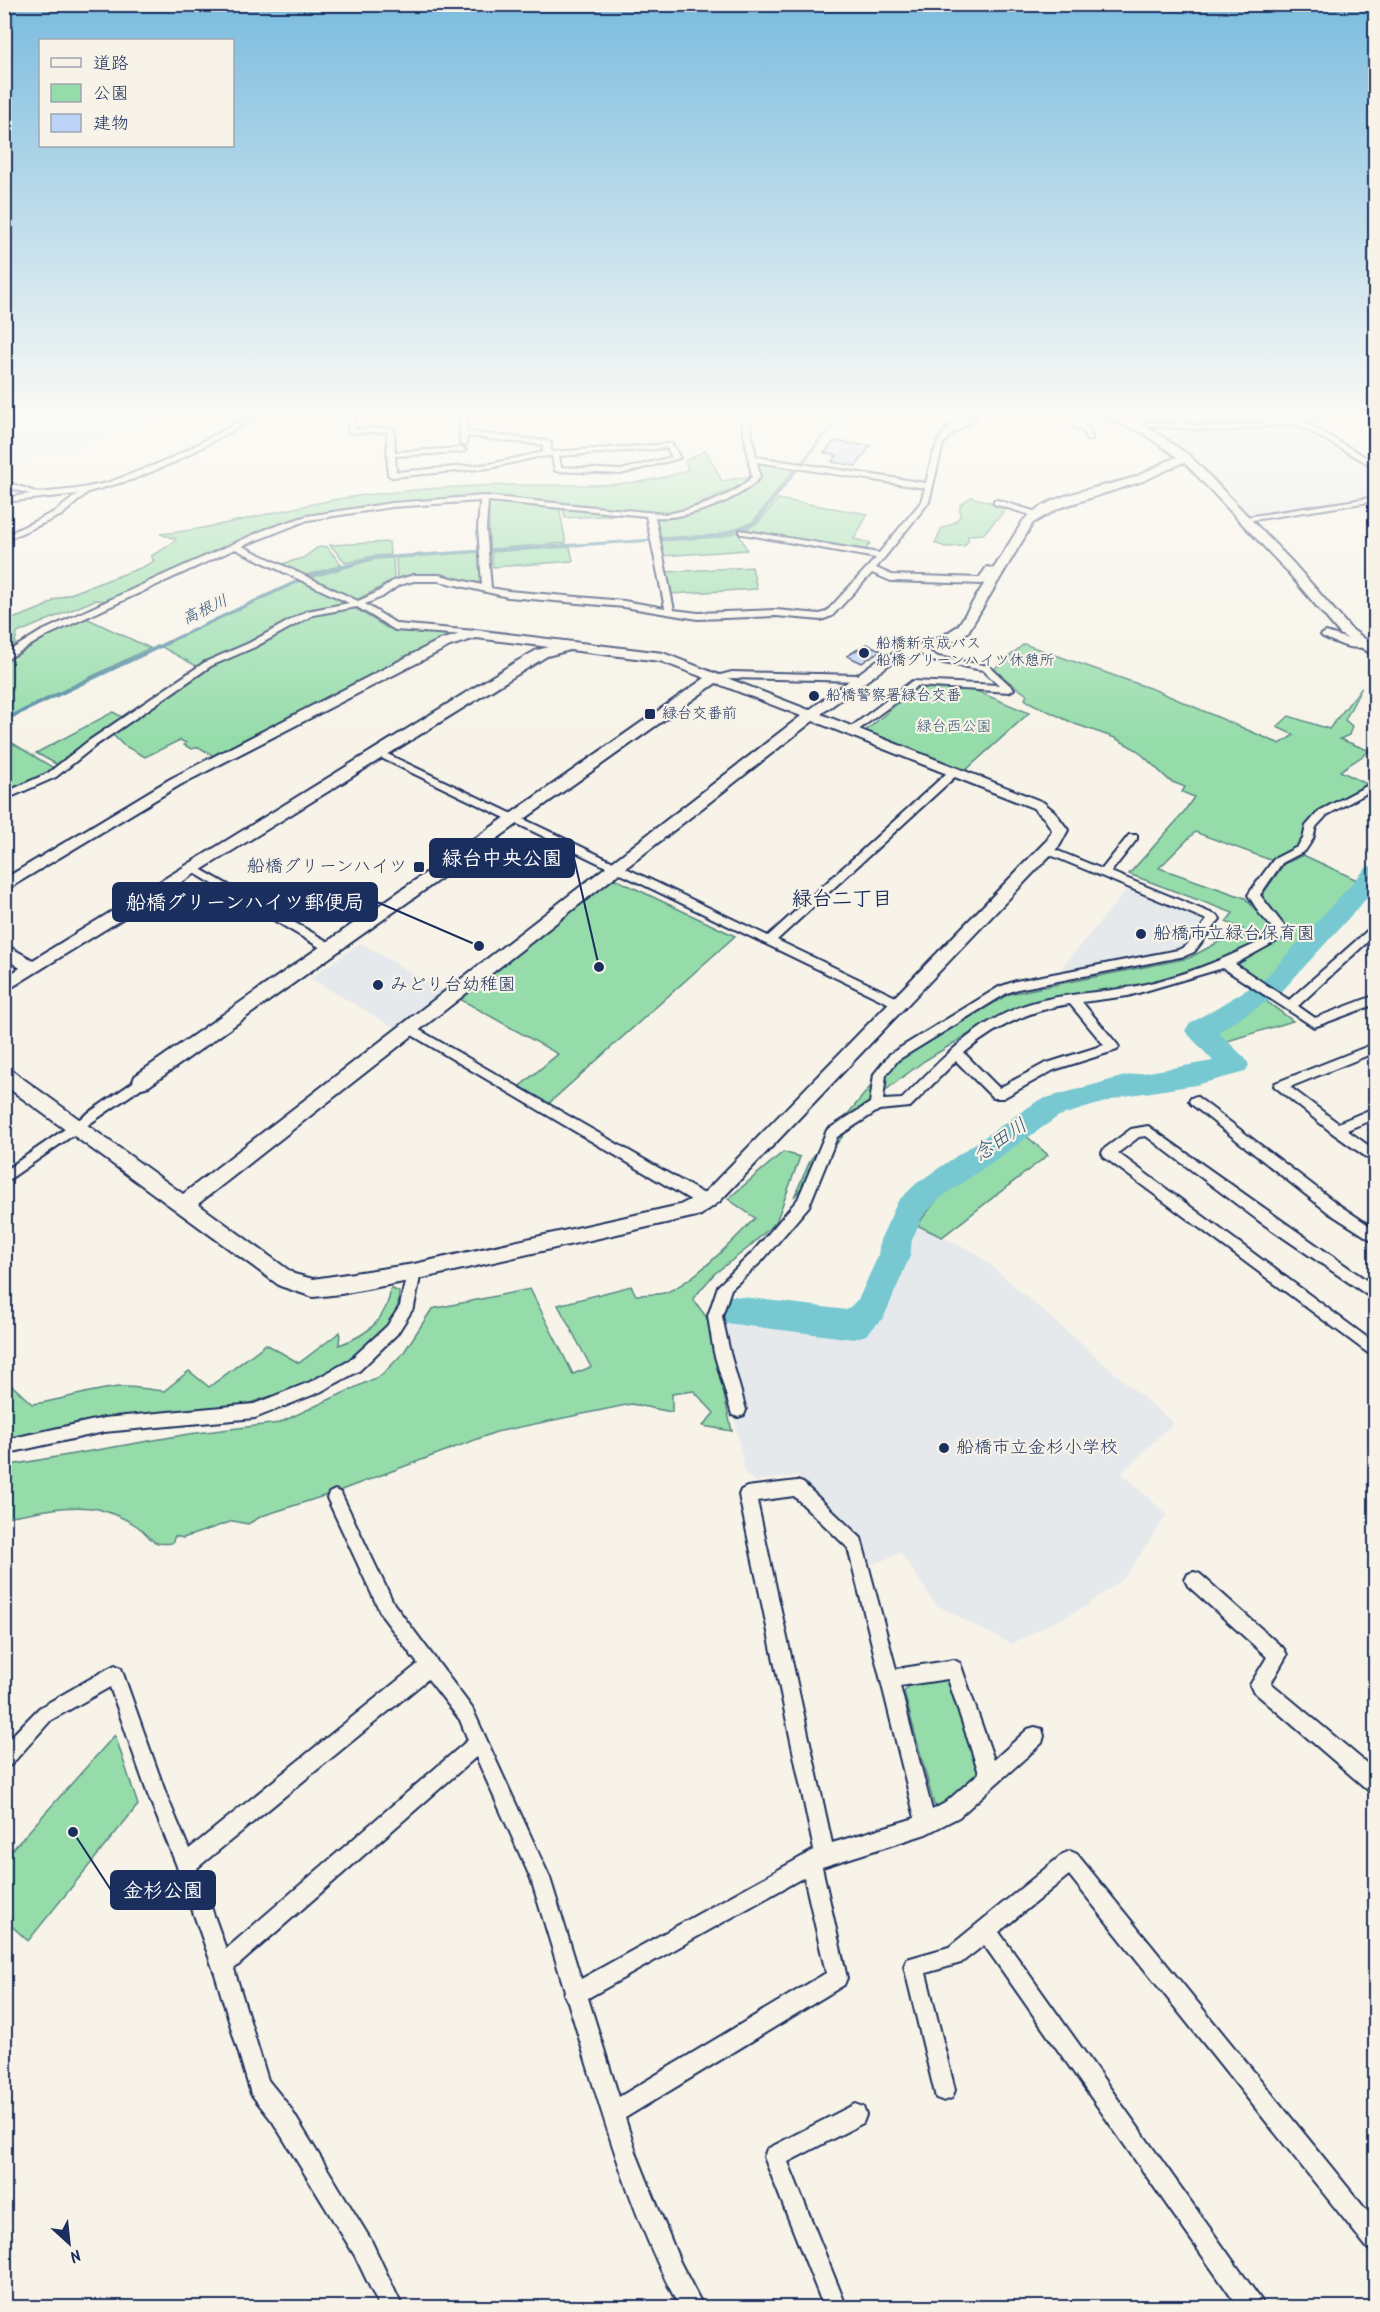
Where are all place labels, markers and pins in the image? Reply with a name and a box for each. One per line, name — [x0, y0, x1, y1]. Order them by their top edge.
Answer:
place label: 船橋新京成バス 船橋グリーンハイツ休憩所 — [876, 632, 1055, 673]
marker: 船橋新京成バス 船橋グリーンハイツ休憩所 — [857, 646, 871, 660]
place label: 船橋警察署緑台交番 — [826, 684, 961, 708]
marker: 船橋警察署緑台交番 — [807, 689, 821, 703]
place label: 緑台交番前 — [662, 702, 737, 726]
marker: 緑台交番前 — [643, 707, 657, 721]
callout: 緑台中央公園 — [430, 839, 574, 877]
place label: 船橋グリーンハイツ — [247, 853, 407, 882]
marker: 船橋グリーンハイツ — [412, 860, 426, 874]
callout: 船橋グリーンハイツ郵便局 — [113, 883, 377, 921]
place label: 船橋市立緑台保育園 — [1153, 920, 1315, 949]
marker: 船橋市立緑台保育園 — [1134, 927, 1148, 941]
place label: みどり台幼稚園 — [390, 971, 516, 1000]
marker: みどり台幼稚園 — [371, 978, 385, 992]
place label: 船橋市立金杉小学校 — [956, 1434, 1118, 1463]
marker: 船橋市立金杉小学校 — [937, 1441, 951, 1455]
callout: 金杉公園 — [111, 1871, 215, 1909]

